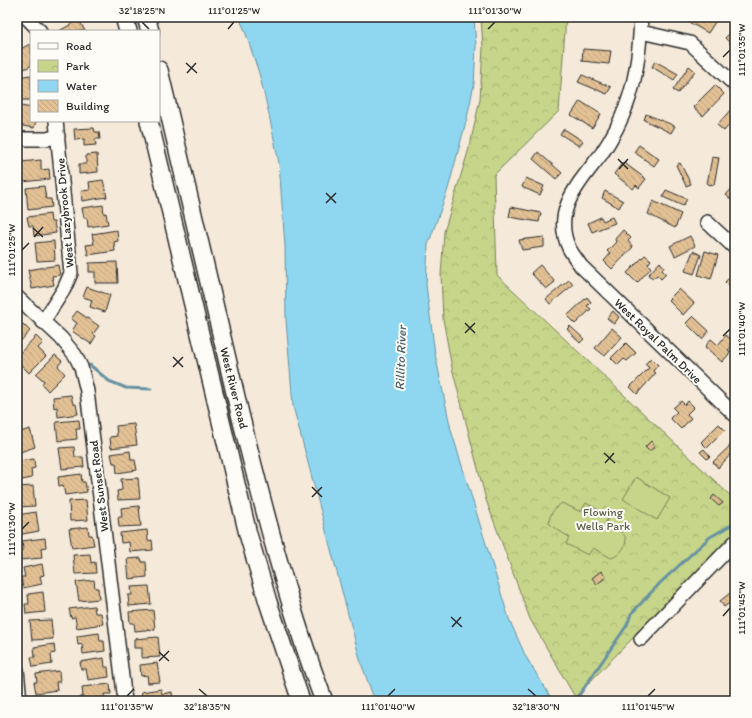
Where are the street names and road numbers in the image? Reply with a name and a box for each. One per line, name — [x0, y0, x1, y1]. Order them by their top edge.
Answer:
street label: West Lazybrook Drive — [53, 157, 77, 269]
street label: West Royal Palm Drive — [611, 296, 705, 387]
street label: West River Road — [217, 346, 251, 431]
street label: West Sunset Road — [86, 439, 112, 533]

